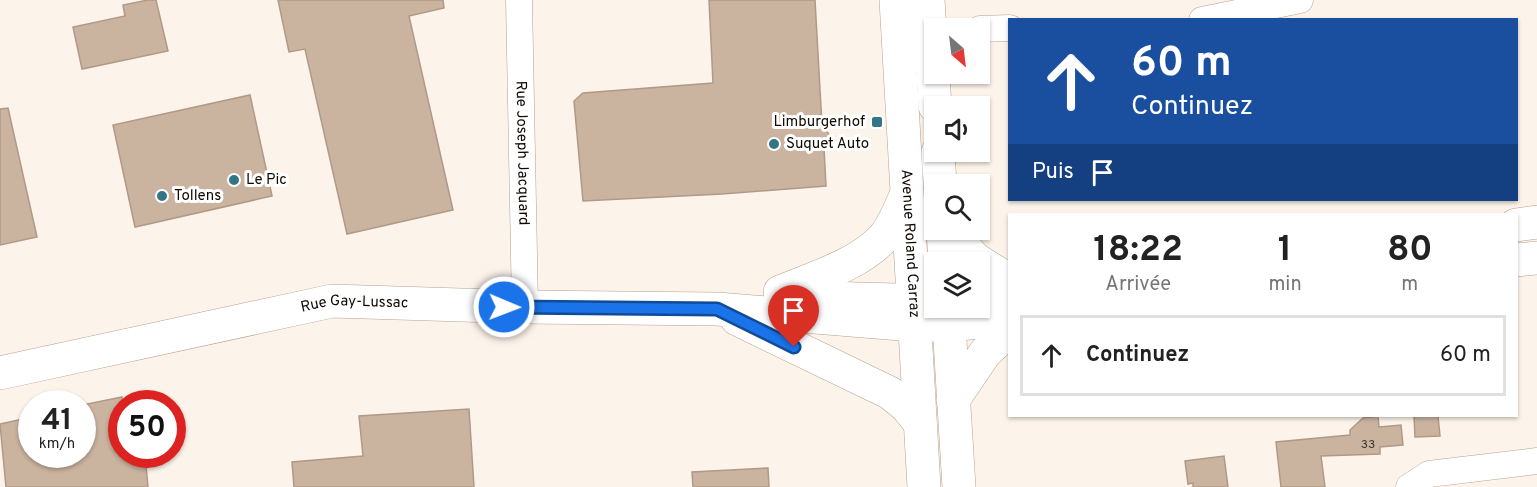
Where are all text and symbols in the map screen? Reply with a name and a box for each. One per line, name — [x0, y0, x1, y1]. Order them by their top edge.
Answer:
north arrow — [924, 18, 990, 84]
map controls — [924, 18, 990, 318]
text: 60 m — [1131, 38, 1232, 91]
icon: ahead — [1032, 42, 1110, 120]
street label: Rue Joseph Jacquard — [511, 80, 533, 226]
text: Continuez — [1131, 90, 1253, 124]
button: sound — [924, 96, 990, 162]
place label: Limburgerhof — [773, 113, 865, 132]
marker: Limburgerhof — [870, 115, 884, 129]
place label: Suquet Auto — [786, 135, 869, 154]
marker: Suquet Auto — [767, 137, 781, 151]
icon: arrive — [1086, 156, 1119, 189]
text: Puis — [1032, 159, 1074, 186]
street label: Avenue Roland Carraz — [896, 169, 924, 319]
place label: Le Pic — [246, 171, 287, 190]
marker: Le Pic — [227, 173, 241, 187]
button: search — [924, 174, 990, 240]
place label: Tollens — [174, 187, 221, 206]
marker: Tollens — [155, 189, 169, 203]
text: 18:22 — [1093, 228, 1183, 274]
text: 1 — [1278, 228, 1292, 274]
text: 80 — [1387, 228, 1433, 274]
button: layers — [924, 252, 990, 318]
text: Arrivée — [1105, 272, 1171, 298]
text: min — [1268, 272, 1302, 298]
text: m — [1401, 272, 1418, 298]
position arrow — [472, 275, 536, 339]
pin — [768, 285, 819, 347]
street label: Rue Gay-Lussac — [299, 291, 409, 317]
icon: arrive — [777, 294, 810, 327]
icon: ahead — [1035, 339, 1068, 372]
text: Continuez — [1086, 342, 1189, 369]
text: 60 m — [1440, 342, 1491, 369]
speed limit sign: 50 — [108, 390, 186, 468]
text: 41 — [41, 403, 73, 440]
text: km/h — [39, 435, 75, 454]
house number: 33 — [1361, 437, 1375, 453]

